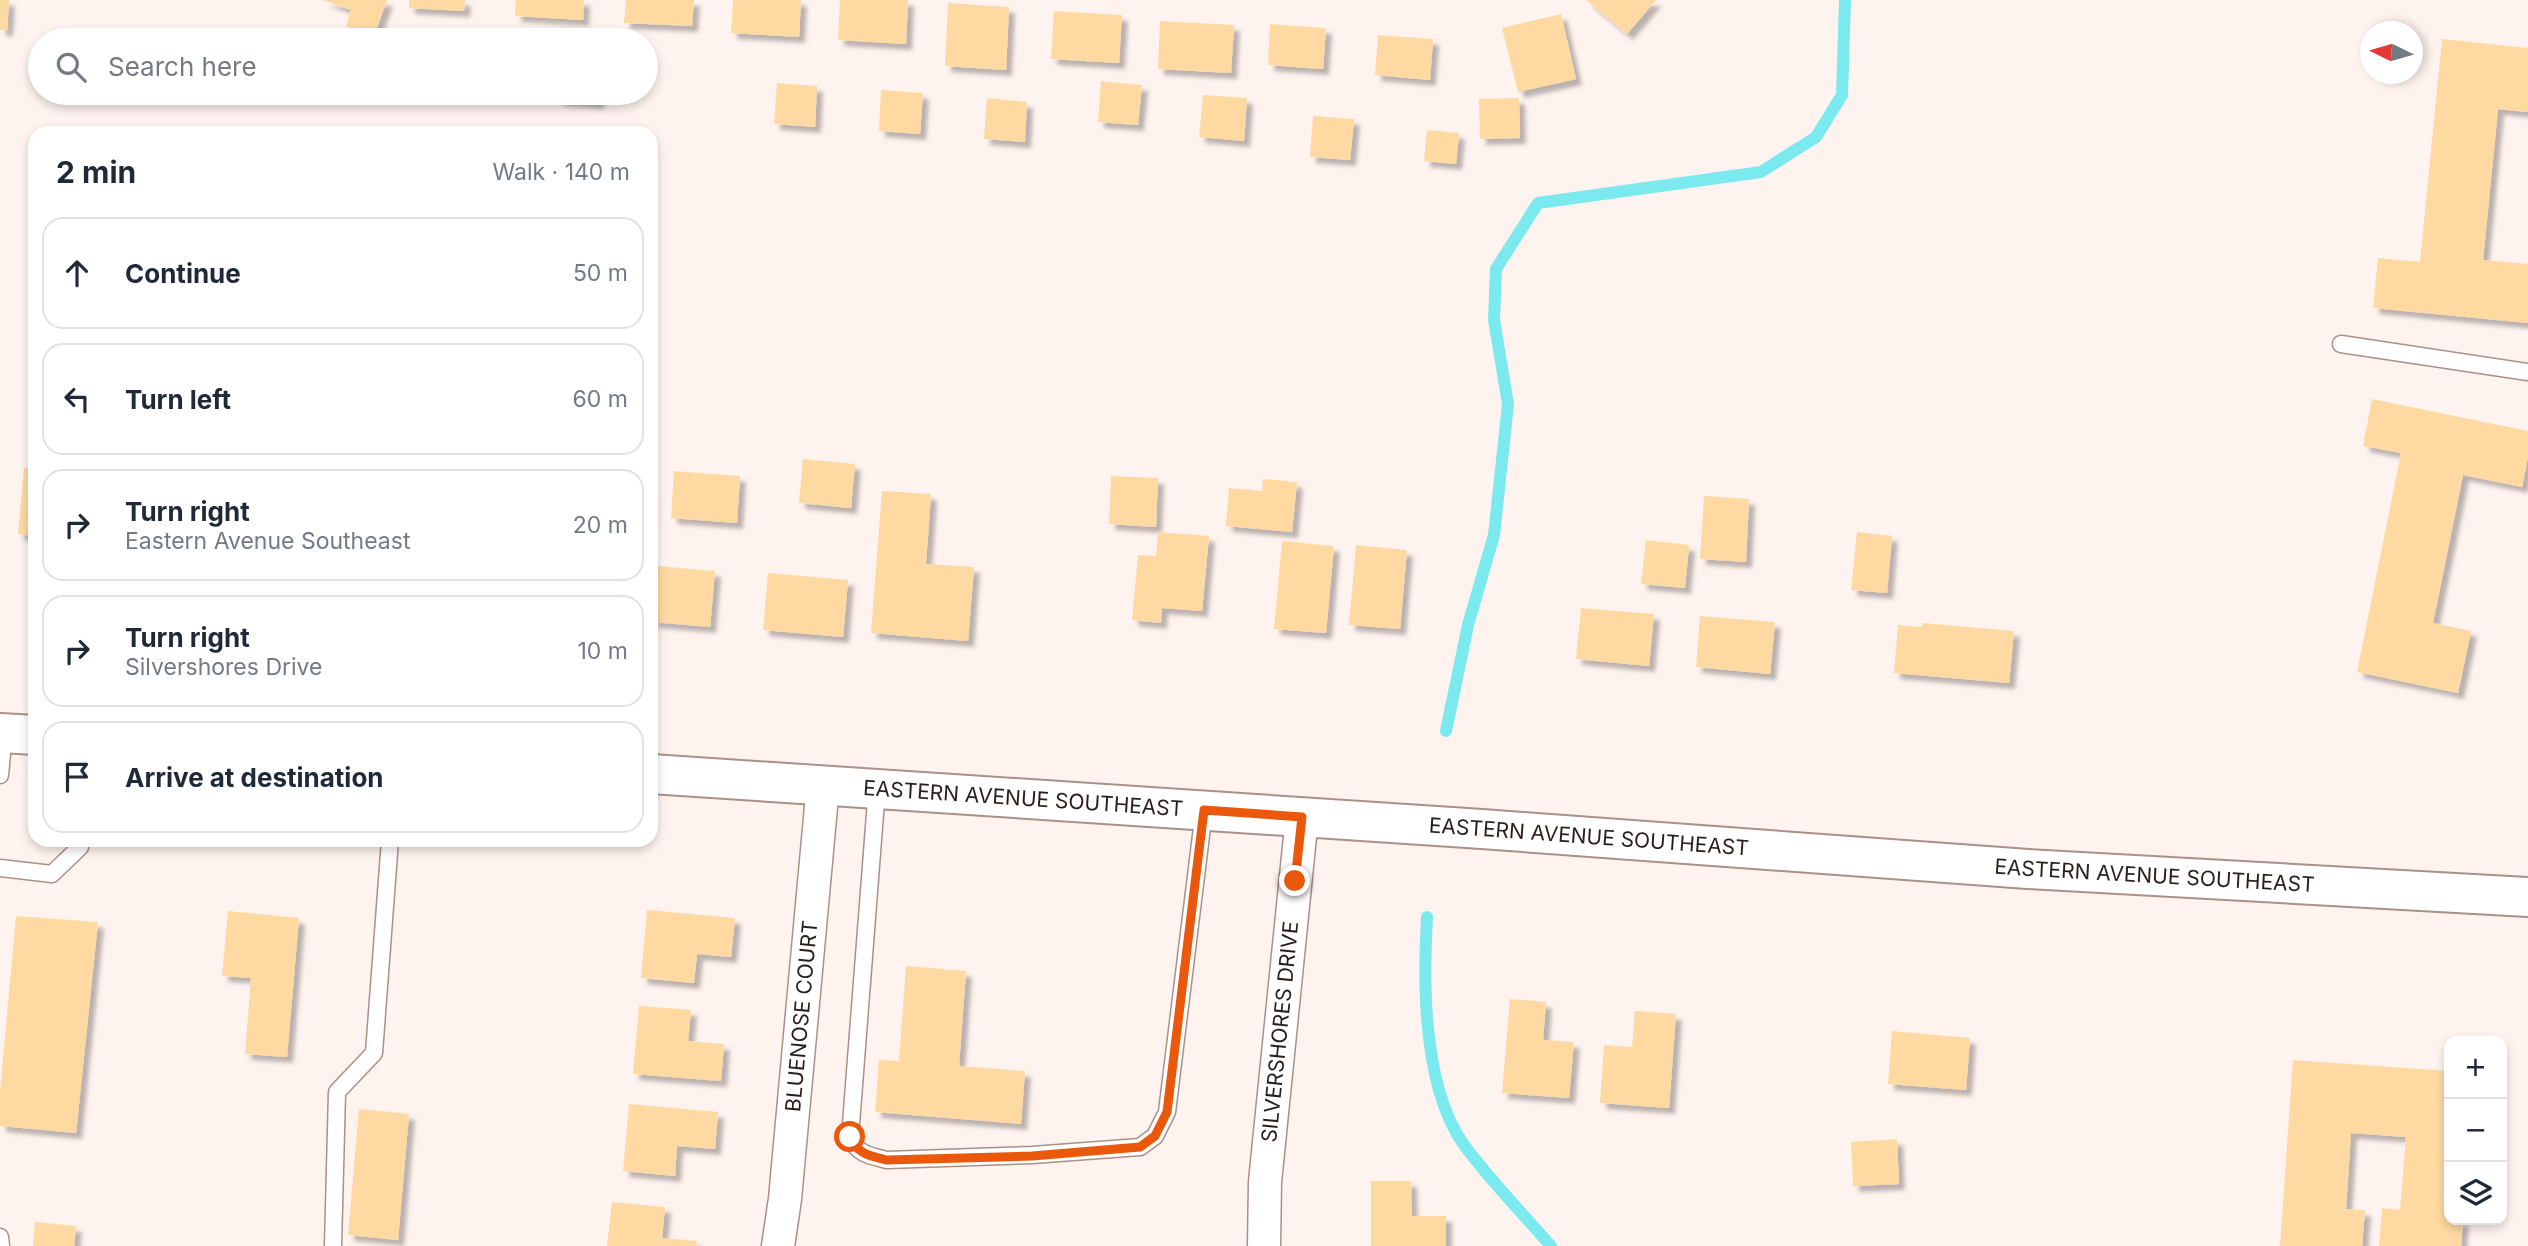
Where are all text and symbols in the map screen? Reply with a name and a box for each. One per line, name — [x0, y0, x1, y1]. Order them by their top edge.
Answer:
north arrow — [2360, 21, 2423, 84]
search box — [28, 28, 658, 105]
icon: search — [52, 48, 90, 86]
text: Search here — [108, 51, 257, 82]
text: 2 min — [56, 154, 136, 190]
text: Walk · 140 m — [492, 158, 630, 186]
icon: ahead — [58, 254, 96, 292]
text: Continue — [125, 258, 241, 289]
text: 50 m — [573, 259, 628, 287]
icon: left — [58, 380, 96, 418]
text: Turn left — [125, 384, 231, 415]
text: 60 m — [573, 385, 628, 413]
text: Turn right — [125, 496, 250, 527]
icon: right — [58, 506, 96, 544]
text: 20 m — [573, 511, 628, 539]
text: Eastern Avenue Southeast — [125, 527, 410, 555]
text: Turn right — [125, 622, 250, 653]
icon: right — [58, 632, 96, 670]
text: 10 m — [578, 637, 628, 665]
text: Silvershores Drive — [125, 653, 322, 681]
icon: arrive — [58, 758, 96, 796]
text: Arrive at destination — [125, 762, 384, 793]
street label: EASTERN AVENUE SOUTHEAST — [862, 775, 1184, 821]
street label: EASTERN AVENUE SOUTHEAST — [1428, 813, 1750, 861]
street label: EASTERN AVENUE SOUTHEAST — [1994, 854, 2315, 897]
route end — [1279, 865, 1310, 896]
street label: BLUENOSE COURT — [780, 920, 822, 1113]
street label: SILVERSHORES DRIVE — [1256, 920, 1303, 1144]
map controls — [2444, 1036, 2507, 1225]
button: + — [2444, 1036, 2507, 1099]
button: − — [2444, 1099, 2507, 1162]
route start — [834, 1121, 865, 1152]
button: layers — [2444, 1162, 2507, 1225]

